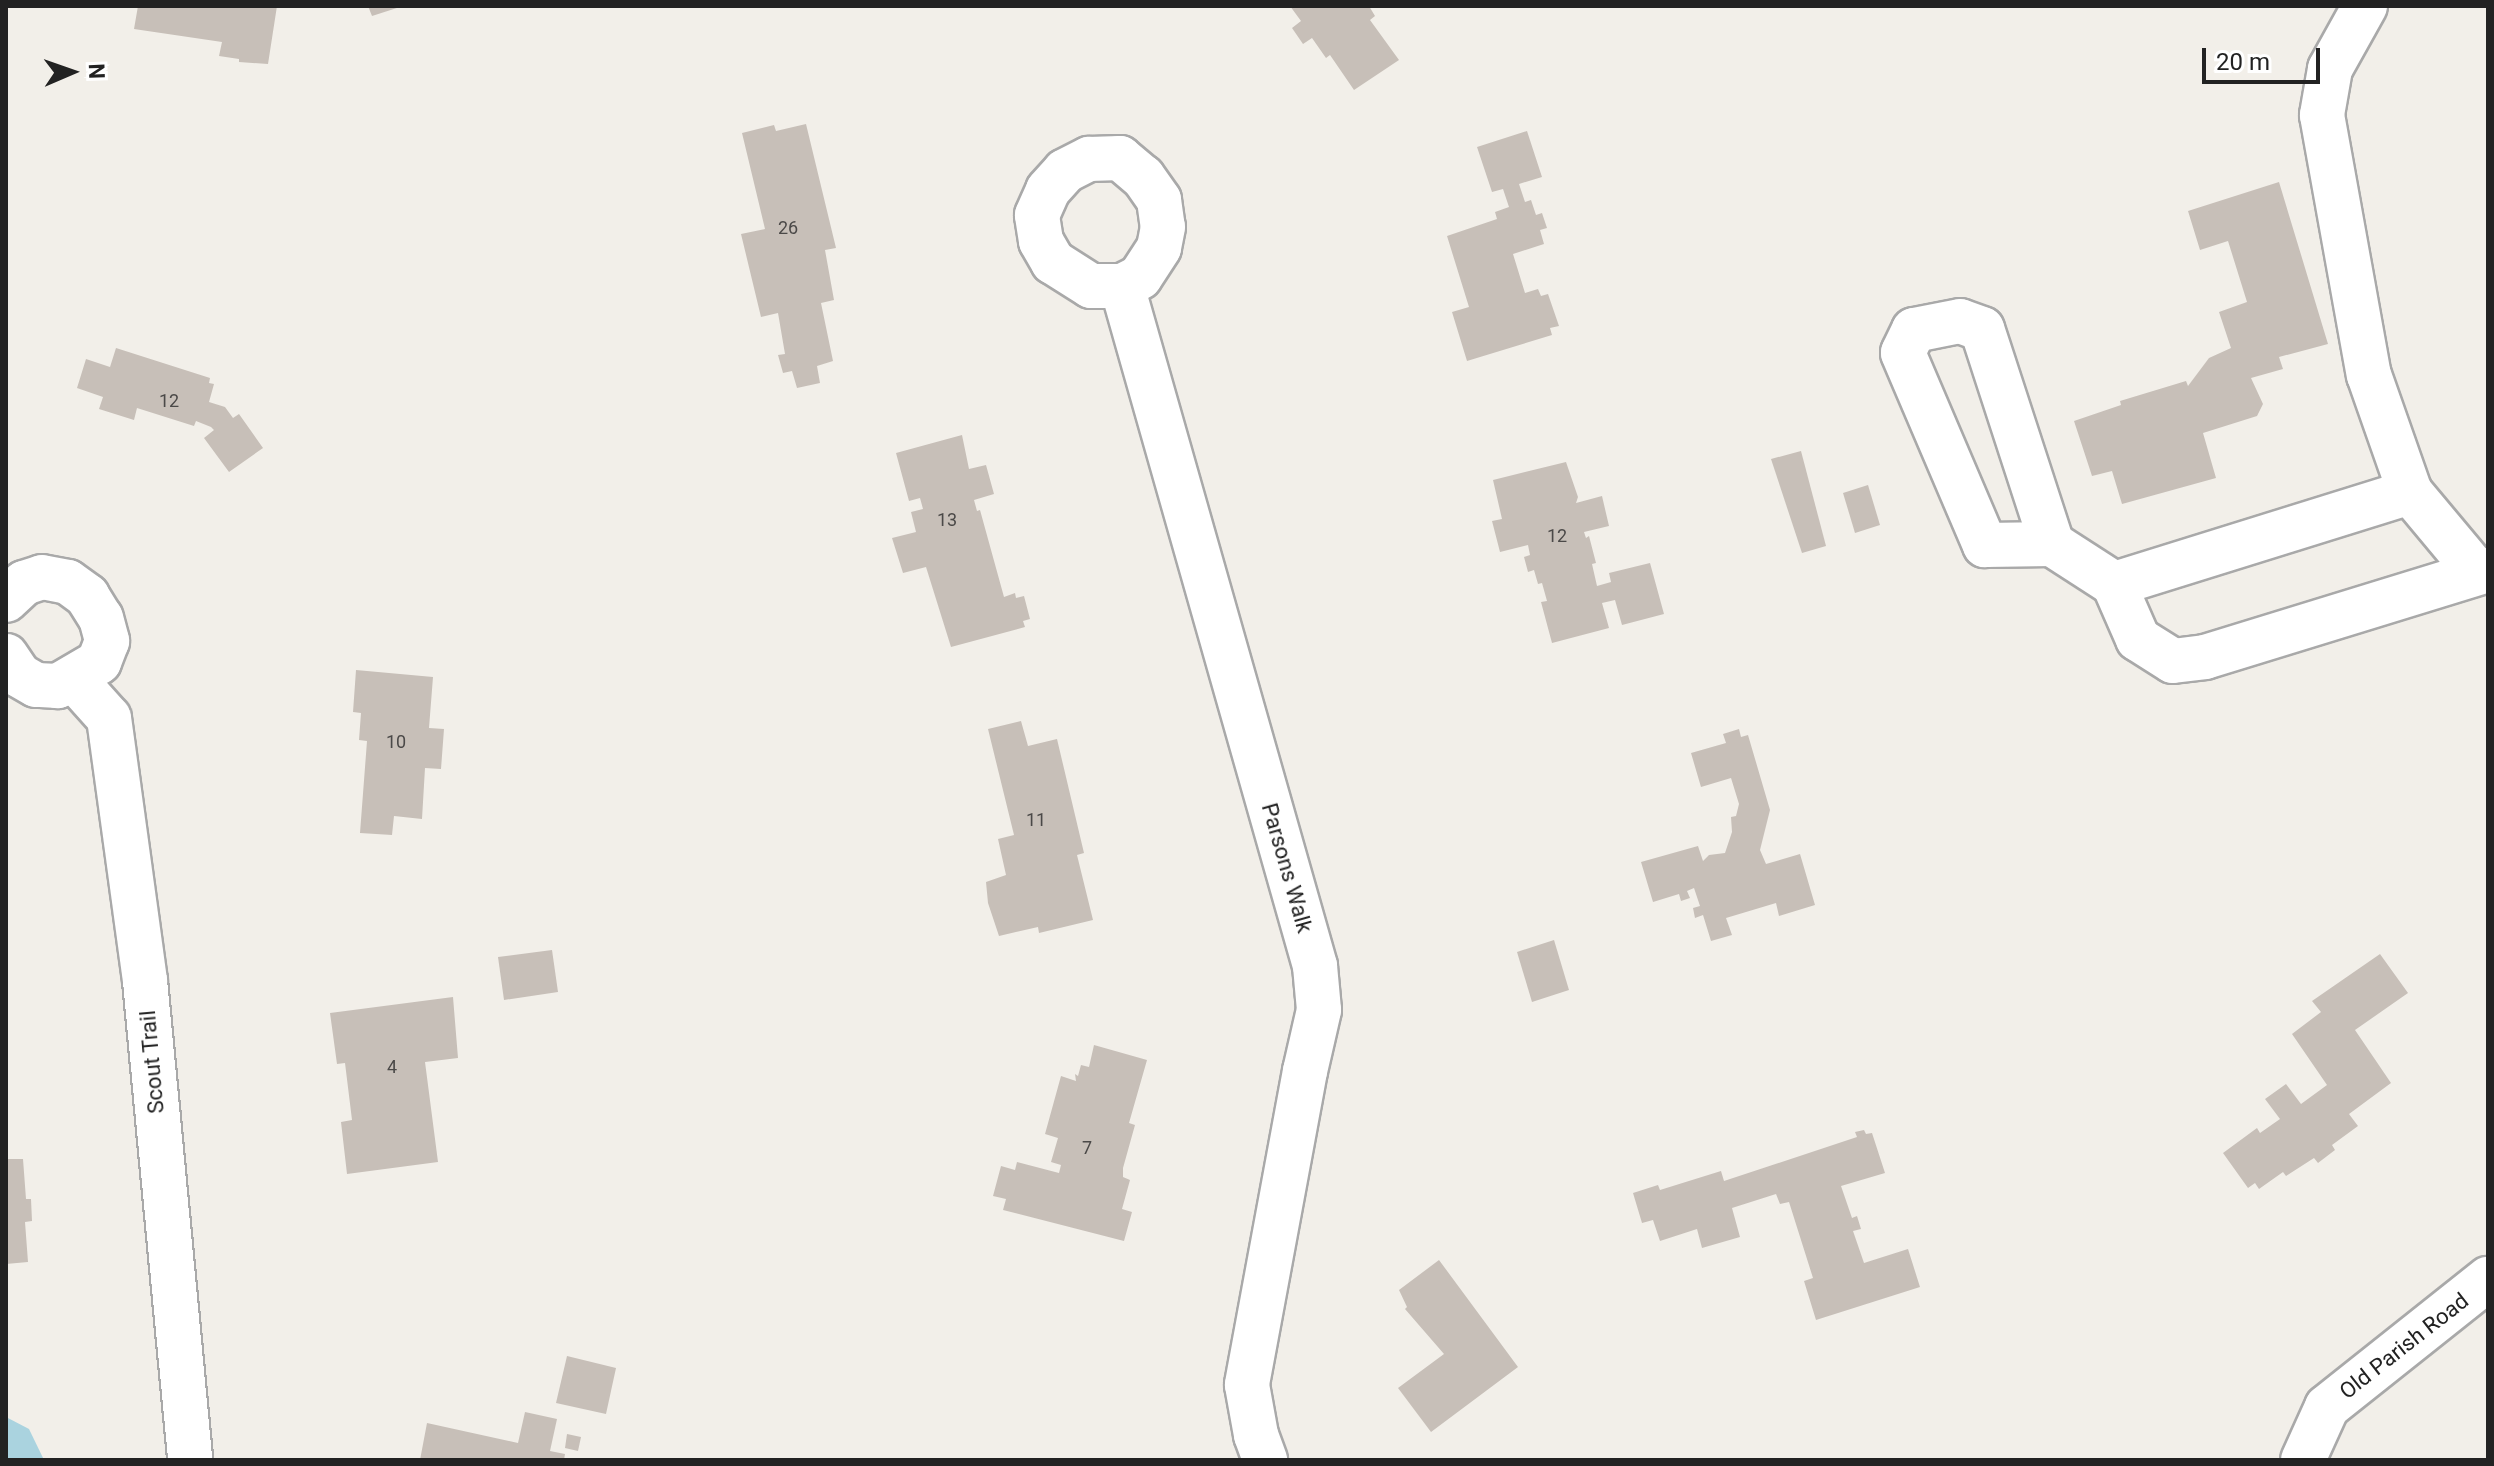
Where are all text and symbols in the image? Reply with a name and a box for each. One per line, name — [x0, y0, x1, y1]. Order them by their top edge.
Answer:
north arrow — [32, 32, 112, 112]
scale bar — [2206, 32, 2324, 82]
text: 20 m — [2216, 48, 2270, 76]
text: N — [84, 63, 109, 79]
house number: 26 — [778, 217, 798, 239]
house number: 12 — [159, 390, 179, 412]
house number: 13 — [937, 509, 957, 531]
house number: 12 — [1547, 525, 1567, 547]
house number: 10 — [386, 731, 406, 753]
street label: Parsons Walk — [1256, 800, 1318, 936]
house number: 11 — [1026, 809, 1046, 831]
street label: Scout Trail — [134, 1009, 170, 1115]
house number: 4 — [387, 1056, 397, 1078]
house number: 7 — [1082, 1137, 1092, 1159]
street label: Old Parish Road — [2334, 1287, 2474, 1405]

